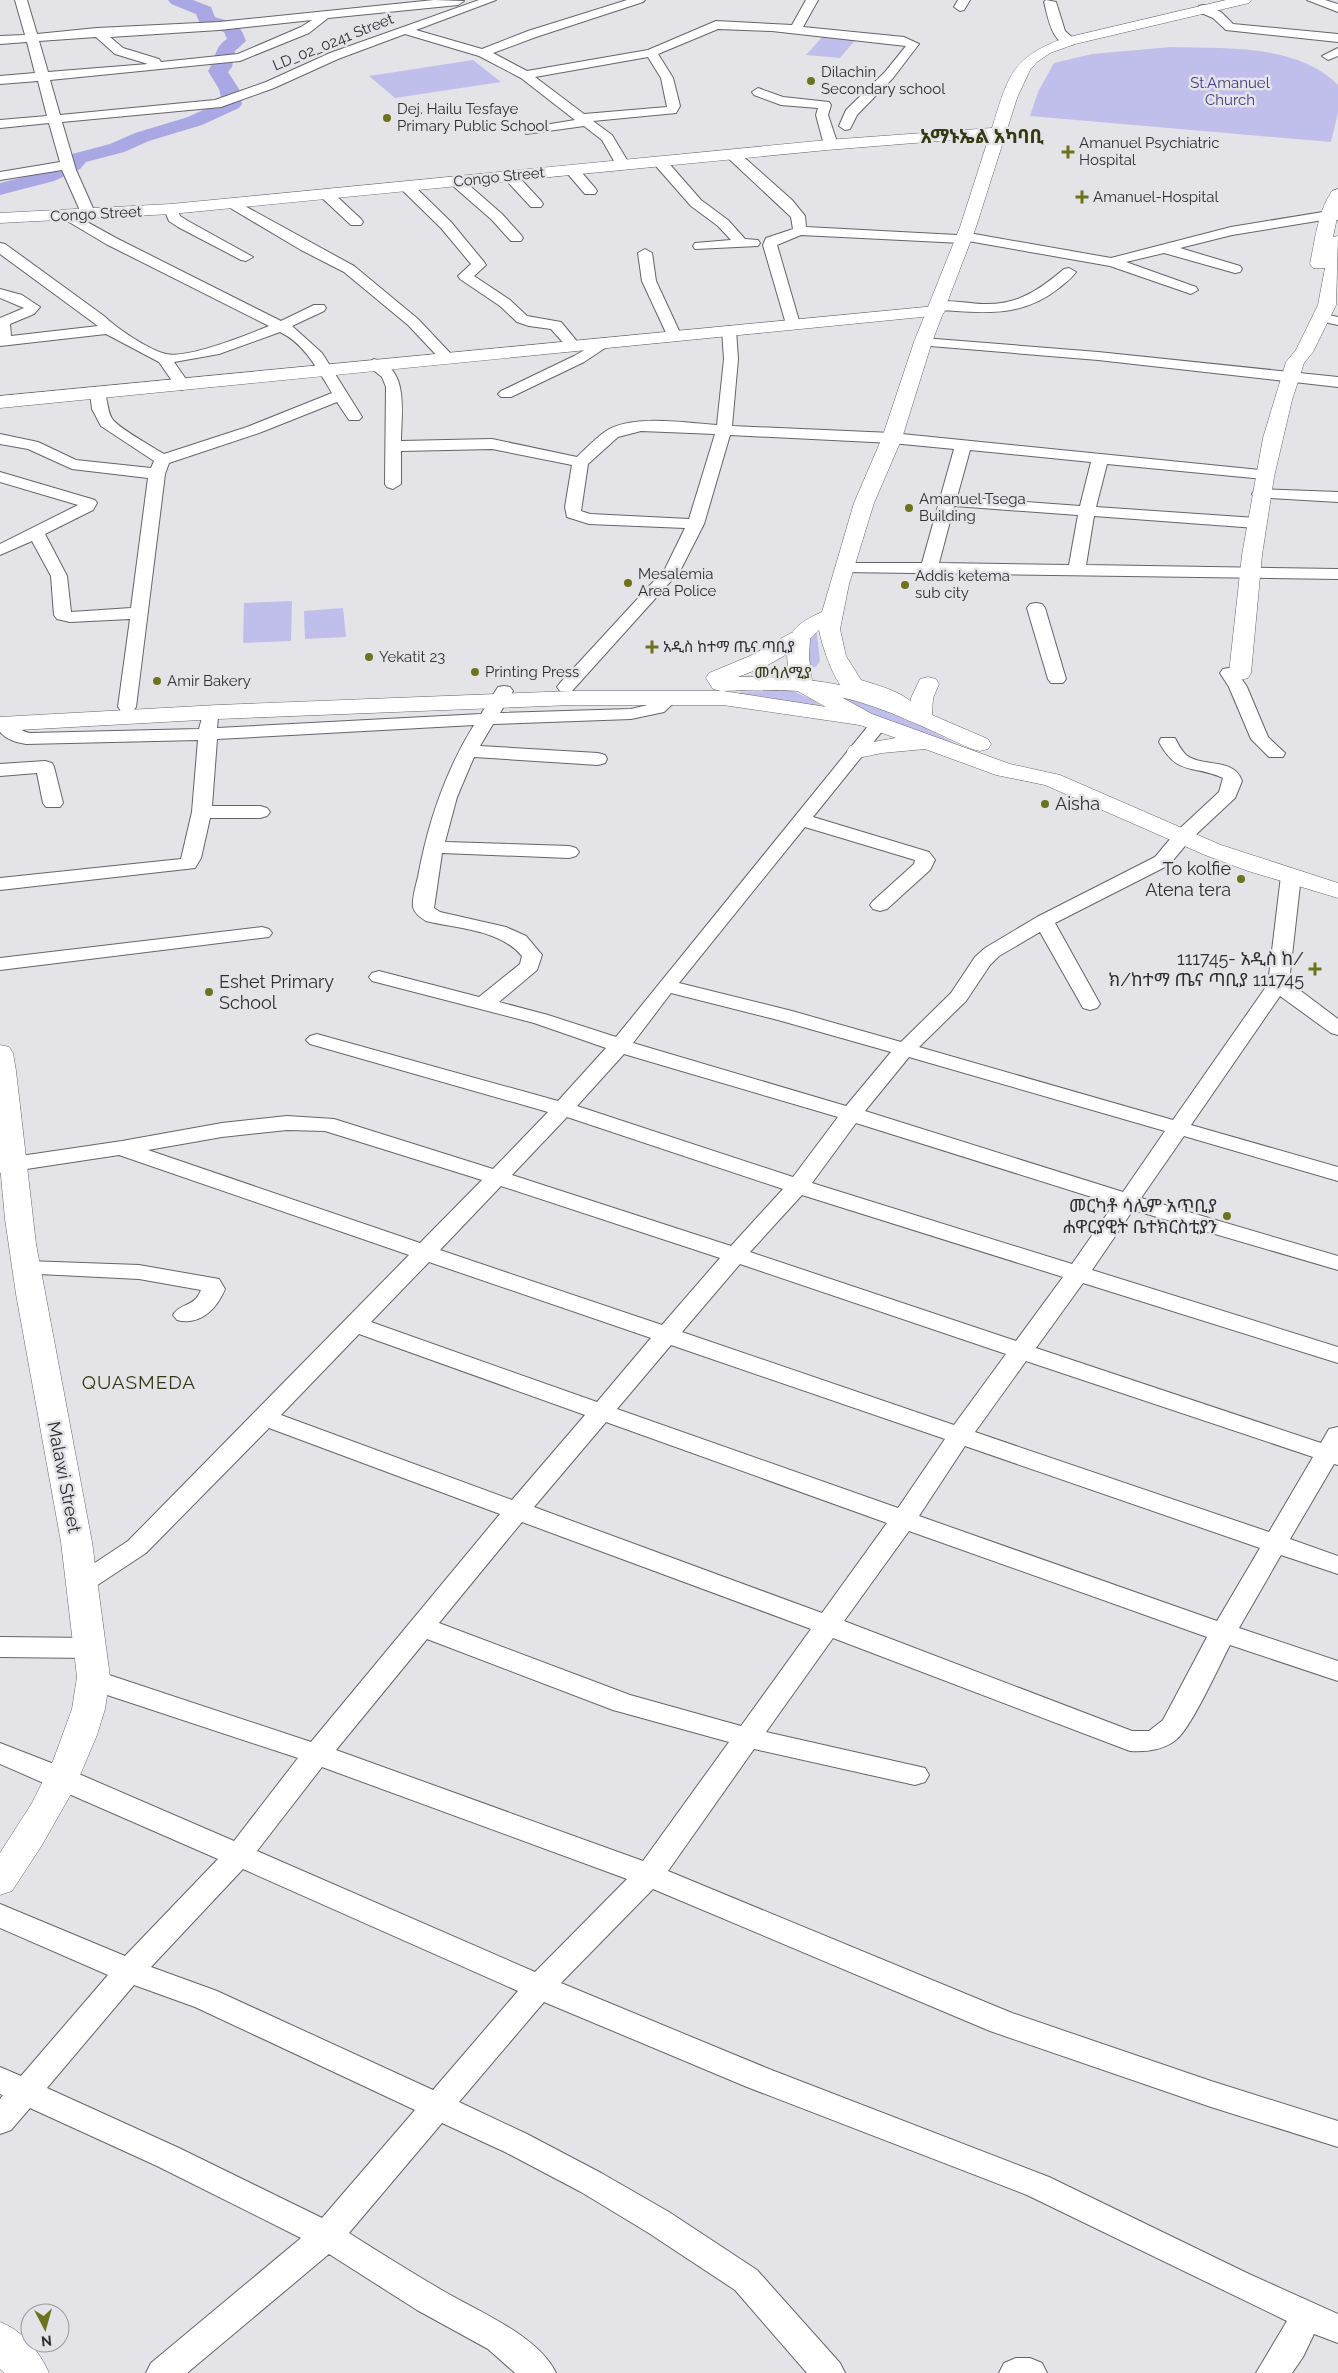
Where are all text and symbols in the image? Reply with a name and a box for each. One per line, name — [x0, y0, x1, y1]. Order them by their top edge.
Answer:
street label: LD_02_0241 Street — [270, 10, 396, 74]
place label: Dilachin Secondary school — [821, 63, 946, 98]
park label: St.Amanuel Church — [1190, 74, 1271, 109]
marker: Dilachin Secondary school — [805, 75, 817, 87]
place label: Dej. Hailu Tesfaye Primary Public School — [397, 100, 549, 135]
marker: Dej. Hailu Tesfaye Primary Public School — [381, 112, 393, 124]
district label: አማኑኤል አካባቢ — [920, 125, 1044, 147]
place label: Amanuel Psychiatric Hospital — [1079, 134, 1219, 169]
marker: Amanuel Psychiatric Hospital — [1061, 145, 1075, 159]
street label: Congo Street — [453, 163, 545, 191]
place label: Amanuel-Hospital — [1093, 188, 1220, 206]
marker: Amanuel-Hospital — [1075, 190, 1089, 204]
street label: Congo Street — [50, 203, 142, 225]
place label: Amanuel Tsega Building — [919, 490, 1026, 525]
marker: Amanuel Tsega Building — [903, 502, 915, 514]
place label: Mesalemia Area Police — [638, 565, 717, 600]
place label: Addis ketema sub city — [915, 567, 1010, 602]
marker: Mesalemia Area Police — [622, 577, 634, 589]
marker: Addis ketema sub city — [899, 579, 911, 591]
place label: አዲስ ከተማ ጤና ጣቢያ — [663, 638, 795, 656]
marker: አዲስ ከተማ ጤና ጣቢያ — [645, 640, 659, 654]
place label: Yekatit 23 — [379, 648, 445, 666]
marker: Yekatit 23 — [363, 651, 375, 663]
place label: Printing Press — [485, 663, 579, 681]
district label: መሳለሚያ — [754, 663, 812, 682]
marker: Printing Press — [469, 666, 481, 678]
place label: Amir Bakery — [167, 672, 251, 690]
marker: Amir Bakery — [151, 675, 163, 687]
place label: Aisha — [1055, 793, 1100, 814]
marker: Aisha — [1039, 798, 1051, 810]
place label: To kolfie Atena tera — [1145, 858, 1231, 900]
marker: To kolfie Atena tera — [1235, 873, 1247, 885]
place label: 111745- አዲስ ከ/ ክ/ከተማ ጤና ጣቢያ 111745 — [1109, 948, 1304, 990]
marker: 111745- አዲስ ከ/ ክ/ከተማ ጤና ጣቢያ 111745 — [1308, 962, 1322, 976]
place label: Eshet Primary School — [219, 971, 334, 1013]
marker: Eshet Primary School — [203, 986, 215, 998]
place label: መርካቶ ሳሌም አጥቢያ ሐዋርያዊት ቤተክርስቲያን — [1062, 1195, 1217, 1237]
marker: መርካቶ ሳሌም አጥቢያ ሐዋርያዊት ቤተክርስቲያን — [1221, 1210, 1233, 1222]
district label: QUASMEDA — [82, 1371, 196, 1393]
street label: Malawi Street — [43, 1419, 86, 1534]
north arrow — [20, 2303, 70, 2353]
text: N — [40, 2332, 53, 2349]

